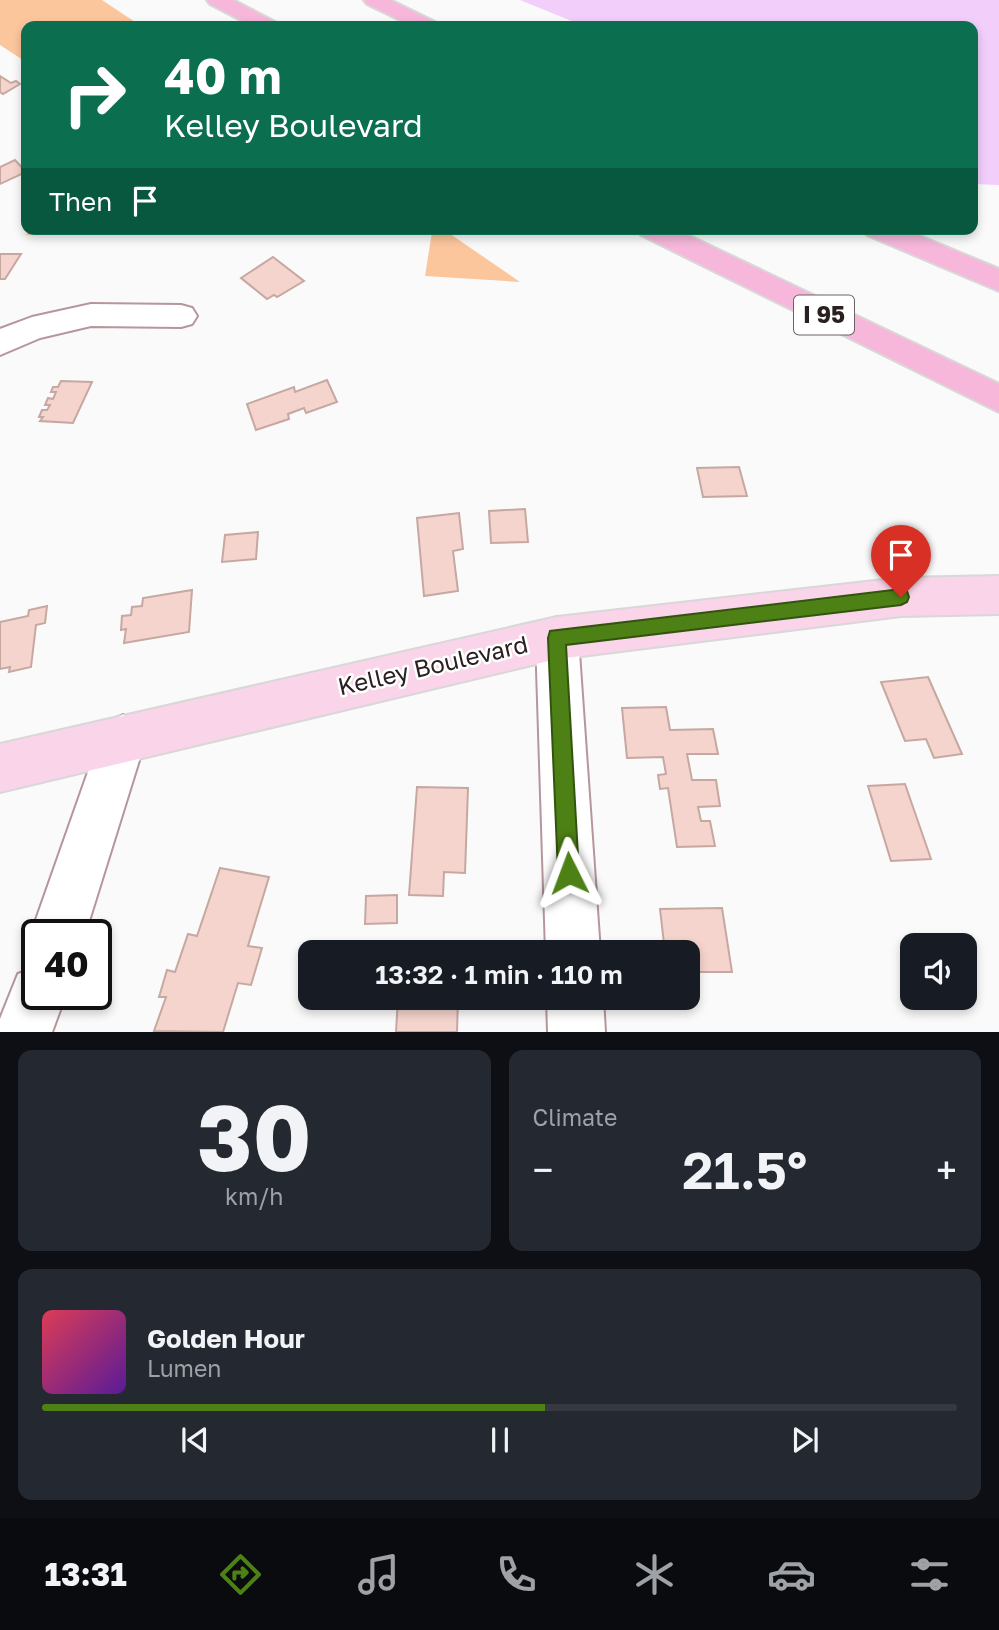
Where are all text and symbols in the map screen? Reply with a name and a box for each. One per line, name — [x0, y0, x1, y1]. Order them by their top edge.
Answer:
text: 40 m — [164, 46, 282, 105]
icon: right — [49, 49, 140, 140]
text: Kelley Boulevard — [164, 106, 423, 144]
icon: arrive — [126, 182, 164, 220]
text: Then — [49, 186, 112, 217]
road number: I 95 — [794, 296, 854, 334]
pin — [871, 525, 931, 597]
icon: arrive — [882, 536, 920, 574]
street label: Kelley Boulevard — [335, 629, 530, 700]
position arrow — [532, 836, 606, 910]
speed limit sign: 40 — [21, 919, 112, 1010]
map controls — [900, 933, 977, 1010]
button: sound — [900, 933, 977, 1010]
text: 13:32 · 1 min · 110 m — [375, 959, 623, 990]
text: 30 — [197, 1082, 312, 1191]
text: Climate — [533, 1103, 617, 1131]
text: 21.5° — [682, 1138, 807, 1200]
text: − — [533, 1147, 553, 1192]
text: + — [936, 1147, 957, 1192]
text: km/h — [225, 1182, 284, 1210]
text: Golden Hour — [147, 1323, 305, 1354]
text: Lumen — [147, 1354, 221, 1382]
icon: previous — [176, 1421, 214, 1459]
icon: pause — [481, 1421, 519, 1459]
icon: next — [786, 1421, 824, 1459]
icon: directions — [216, 1550, 265, 1599]
icon: music — [354, 1550, 403, 1599]
icon: phone — [492, 1550, 541, 1599]
icon: climate — [630, 1550, 679, 1599]
icon: car — [767, 1550, 816, 1599]
icon: filters — [905, 1550, 954, 1599]
text: 13:31 — [44, 1555, 127, 1593]

